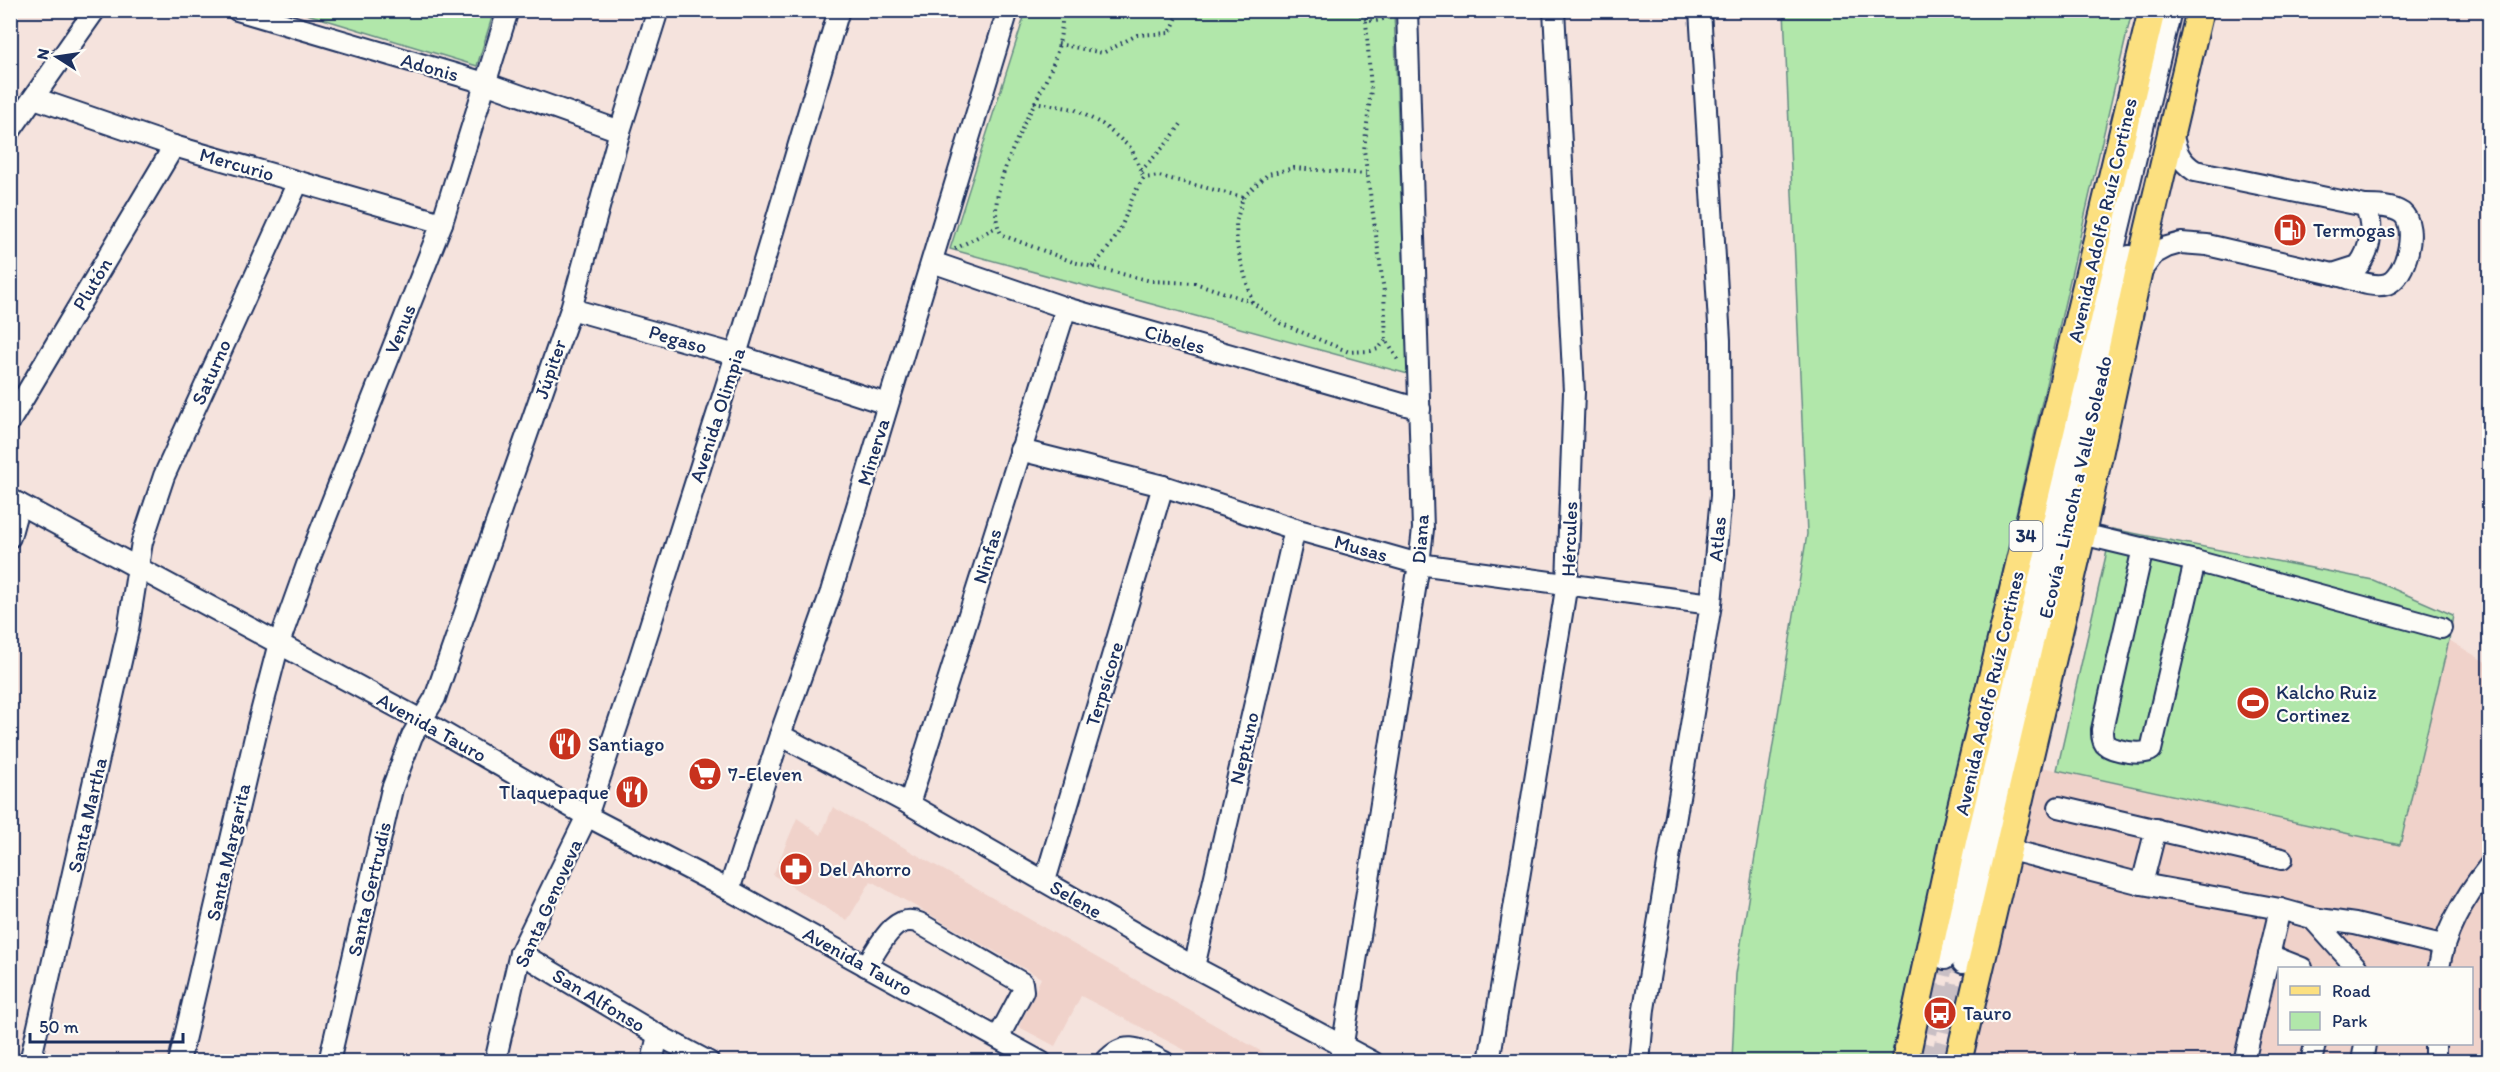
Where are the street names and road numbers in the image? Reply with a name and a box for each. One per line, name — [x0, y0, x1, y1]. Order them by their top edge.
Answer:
street label: Adonis — [398, 47, 462, 87]
street label: Avenida Adolfo Ruíz Cortines — [2062, 95, 2142, 345]
street label: Mercurio — [197, 142, 277, 186]
street label: Plutón — [67, 253, 117, 315]
street label: Venus — [379, 300, 421, 357]
street label: Pegaso — [646, 319, 710, 359]
street label: Cibeles — [1142, 319, 1208, 359]
street label: Saturno — [186, 336, 236, 408]
street label: Júpiter — [529, 336, 571, 402]
street label: Avenida Olimpia — [684, 344, 750, 485]
street label: Ecovía - Lincoln a Valle Soleado — [2033, 353, 2117, 621]
street label: Minerva — [851, 415, 895, 488]
street label: Hércules — [1556, 501, 1582, 577]
street label: Diana — [1406, 513, 1434, 565]
street label: Atlas — [1703, 515, 1731, 563]
road number: 34 — [2010, 521, 2042, 551]
street label: Ninfas — [967, 526, 1007, 586]
street label: Musas — [1332, 529, 1391, 567]
street label: Avenida Adolfo Ruíz Cortines — [1949, 568, 2029, 818]
street label: Terpsícore — [1080, 639, 1128, 729]
street label: Avenida Tauro — [373, 687, 491, 767]
street label: Neptuno — [1224, 709, 1264, 787]
street label: Santa Martha — [62, 755, 112, 875]
street label: Santa Margarita — [201, 780, 256, 923]
street label: Santa Gertrudis — [342, 819, 396, 959]
street label: Santa Genoveva — [509, 834, 587, 971]
street label: Selene — [1046, 875, 1106, 923]
street label: Avenida Tauro — [799, 921, 917, 1001]
street label: San Alfonso — [548, 963, 650, 1037]

